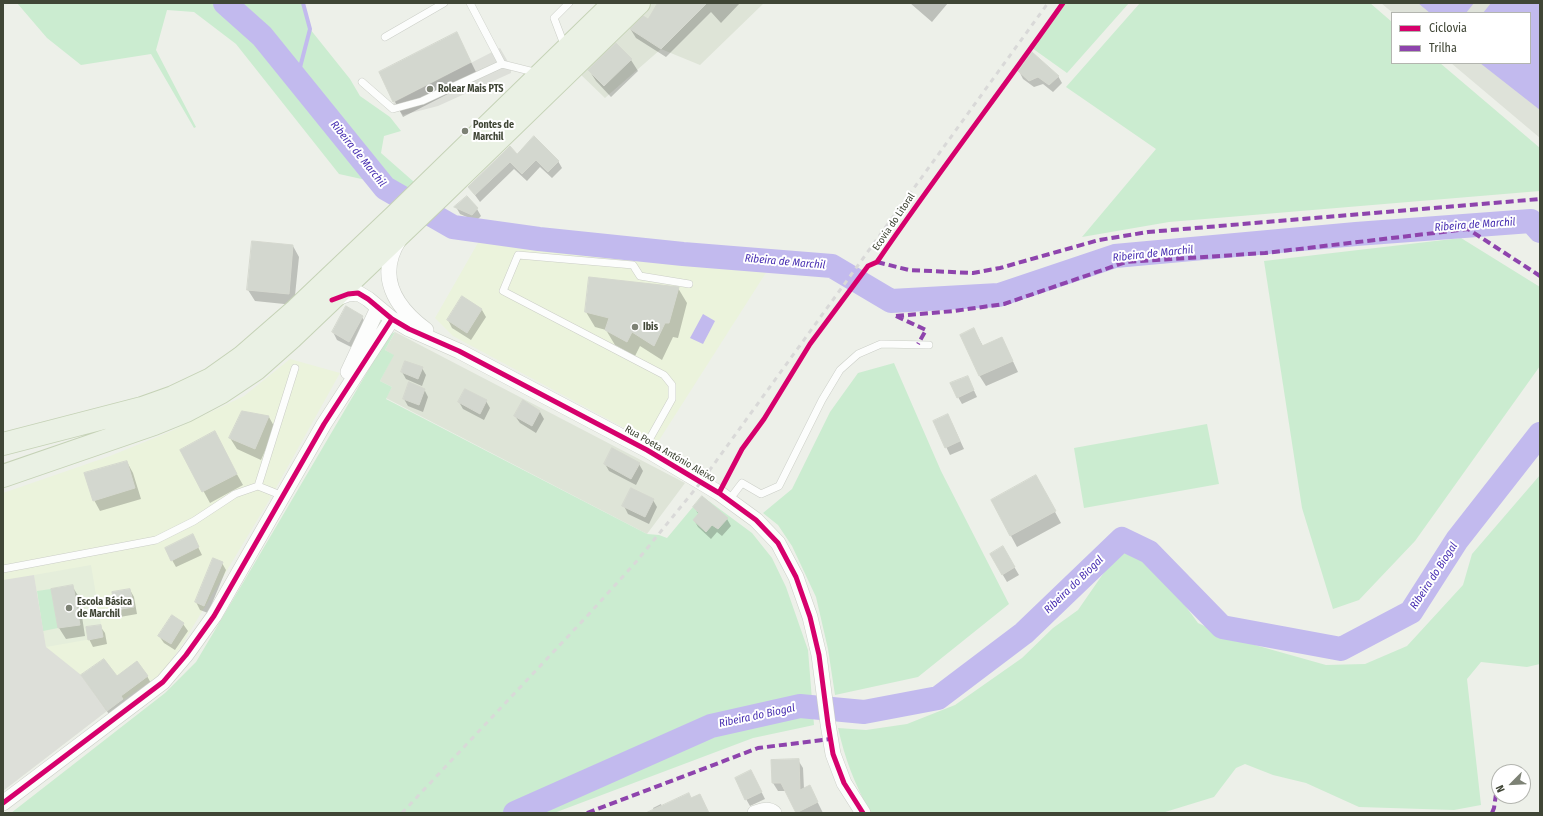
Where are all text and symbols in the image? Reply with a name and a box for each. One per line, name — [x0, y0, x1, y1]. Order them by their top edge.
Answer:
legend — [1391, 12, 1531, 64]
text: Ciclovia — [1429, 21, 1467, 35]
text: Trilha — [1429, 41, 1457, 55]
place label: Rolear Mais PTS — [438, 83, 504, 95]
marker: Rolear Mais PTS — [425, 84, 435, 94]
water label: Ribeira de Marchil — [327, 118, 389, 190]
place label: Pontes de Marchil — [473, 119, 514, 142]
marker: Pontes de Marchil — [460, 126, 470, 136]
street label: Ecovia do Litoral — [870, 191, 918, 253]
water label: Ribeira de Marchil — [1434, 216, 1516, 234]
water label: Ribeira de Marchil — [1112, 243, 1194, 265]
water label: Ribeira de Marchil — [744, 252, 826, 272]
place label: Ibis — [643, 321, 658, 333]
marker: Ibis — [630, 322, 640, 332]
street label: Rua Poeta António Aleixo — [623, 423, 717, 485]
water label: Ribeira do Biogal — [1407, 540, 1461, 612]
water label: Ribeira do Biogal — [1042, 553, 1106, 617]
place label: Escola Básica de Marchil — [77, 596, 132, 620]
marker: Escola Básica de Marchil — [64, 603, 74, 613]
water label: Ribeira do Biogal — [718, 702, 796, 730]
north arrow — [1491, 764, 1531, 804]
text: N — [1493, 783, 1508, 794]

